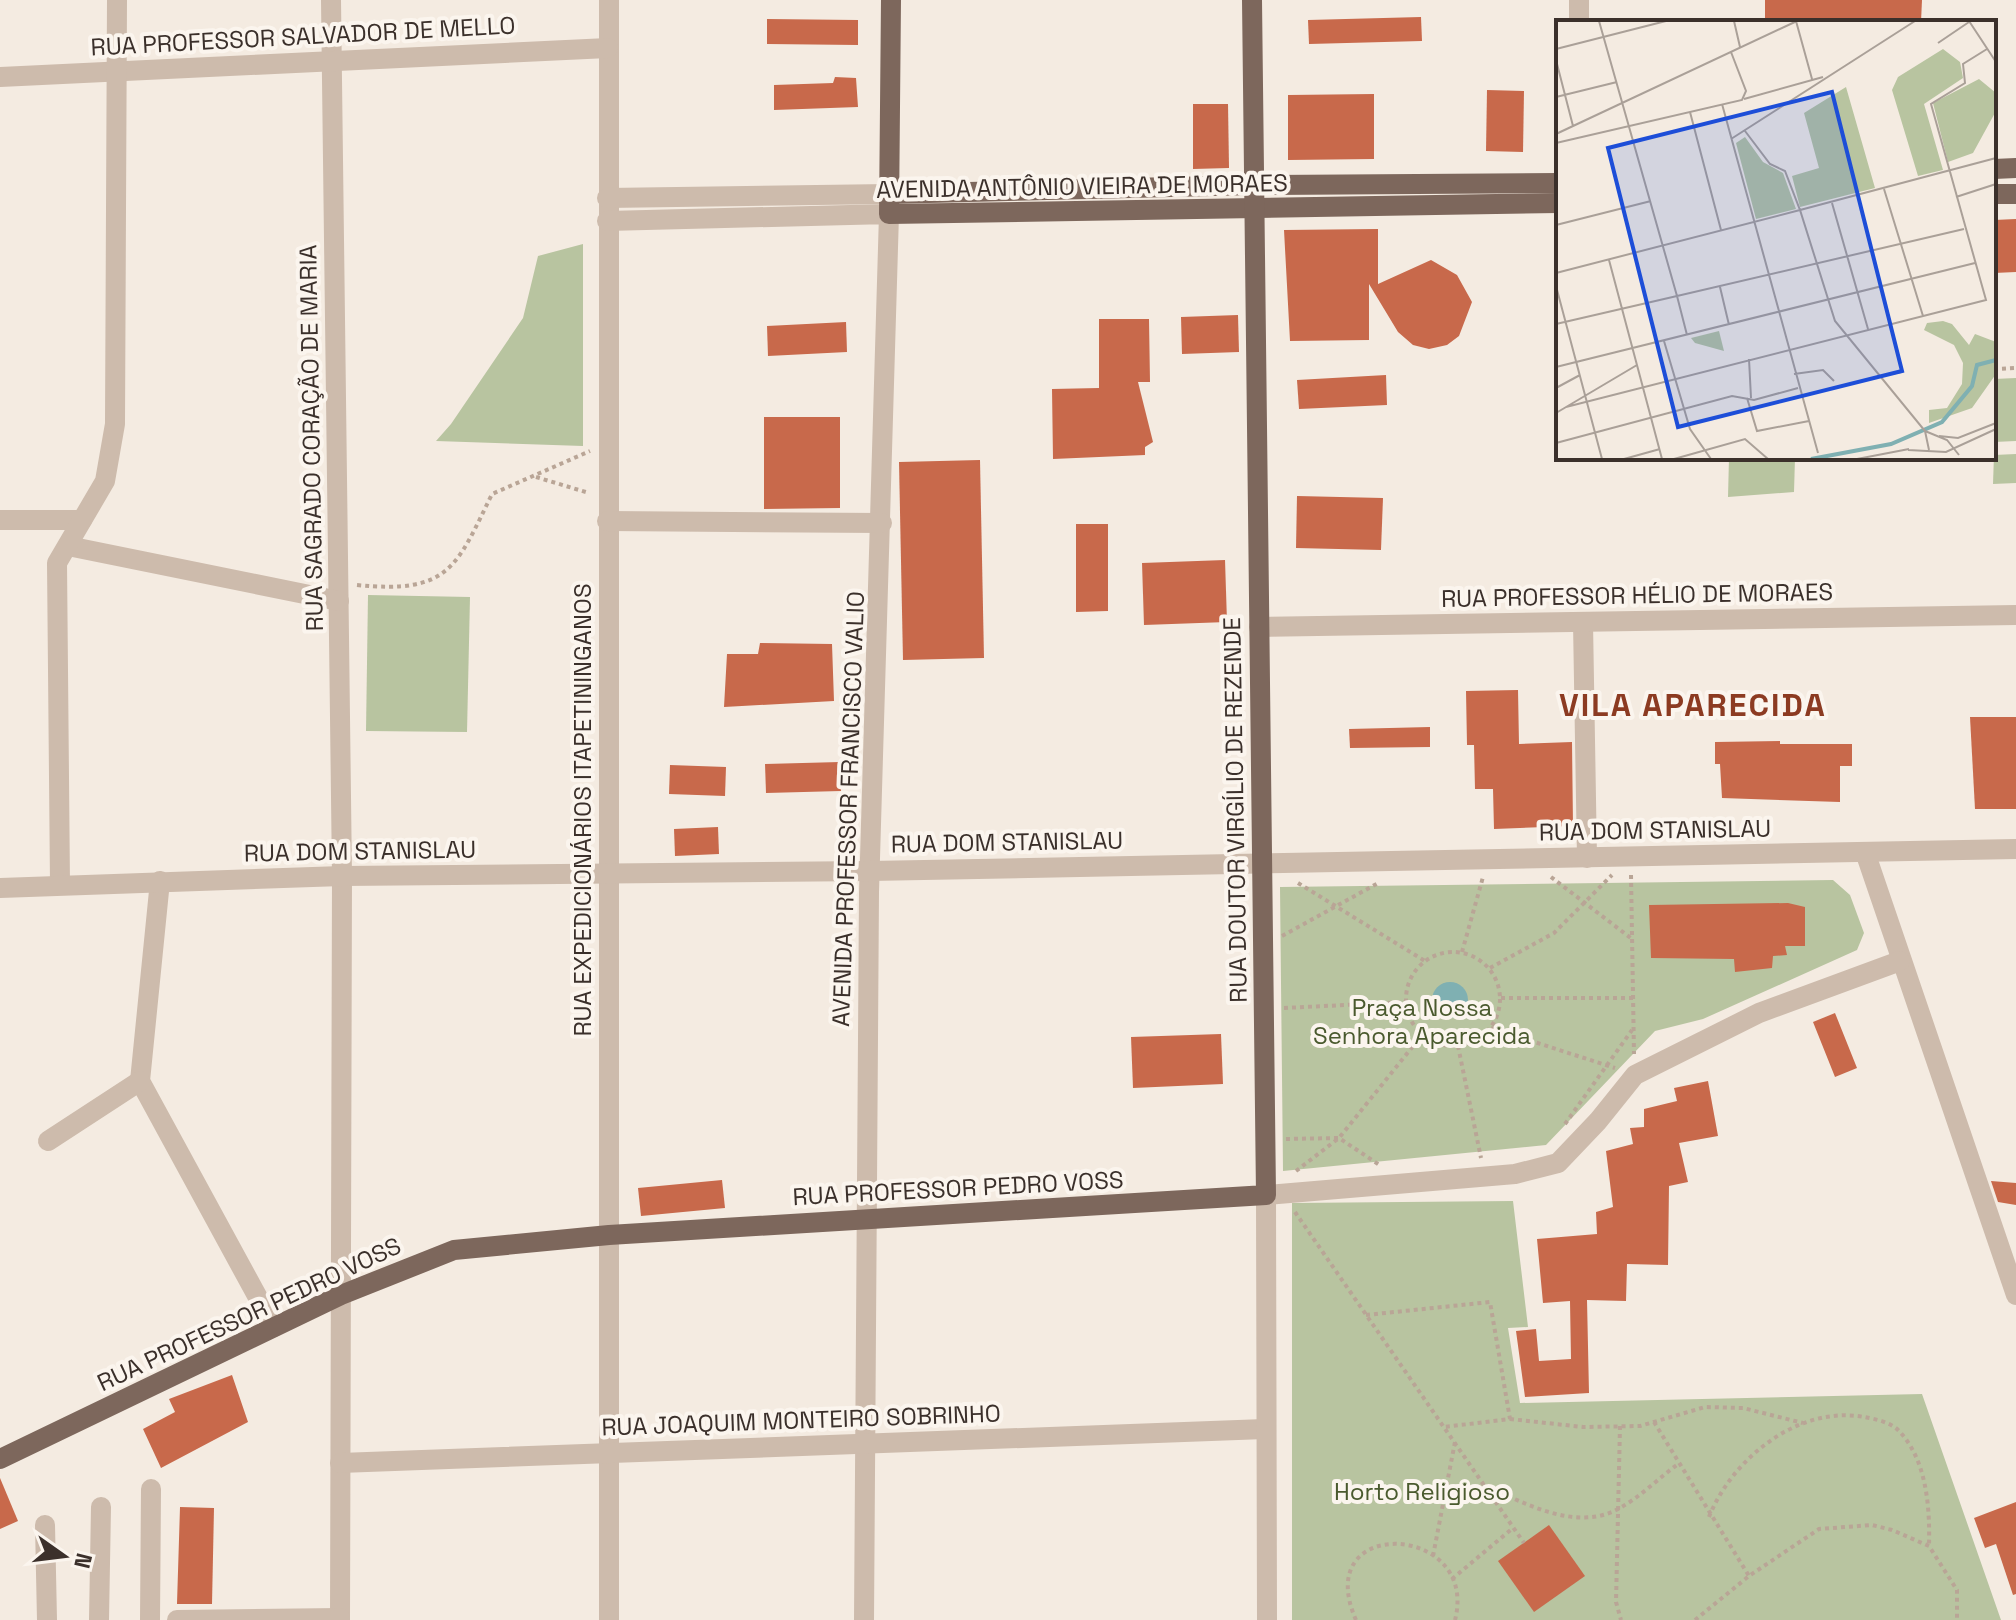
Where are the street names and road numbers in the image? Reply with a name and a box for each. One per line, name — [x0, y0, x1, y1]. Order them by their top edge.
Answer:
street label: RUA PROFESSOR SALVADOR DE MELLO — [90, 9, 516, 63]
street label: AVENIDA ANTÔNIO VIEIRA DE MORAES — [876, 167, 1288, 205]
street label: RUA SAGRADO CORAÇÃO DE MARIA — [292, 244, 330, 632]
street label: RUA PROFESSOR HÉLIO DE MORAES — [1441, 576, 1833, 614]
street label: RUA EXPEDICIONÁRIOS ITAPETININGANOS — [567, 583, 598, 1037]
street label: AVENIDA PROFESSOR FRANCISCO VALIO — [825, 591, 871, 1027]
street label: RUA DOUTOR VIRGÍLIO DE REZENDE — [1216, 617, 1254, 1003]
street label: RUA DOM STANISLAU — [1539, 812, 1771, 848]
street label: RUA DOM STANISLAU — [891, 824, 1123, 860]
street label: RUA DOM STANISLAU — [244, 833, 476, 869]
street label: RUA PROFESSOR PEDRO VOSS — [792, 1164, 1124, 1212]
street label: RUA PROFESSOR PEDRO VOSS — [92, 1230, 406, 1398]
street label: RUA JOAQUIM MONTEIRO SOBRINHO — [601, 1398, 1001, 1442]

